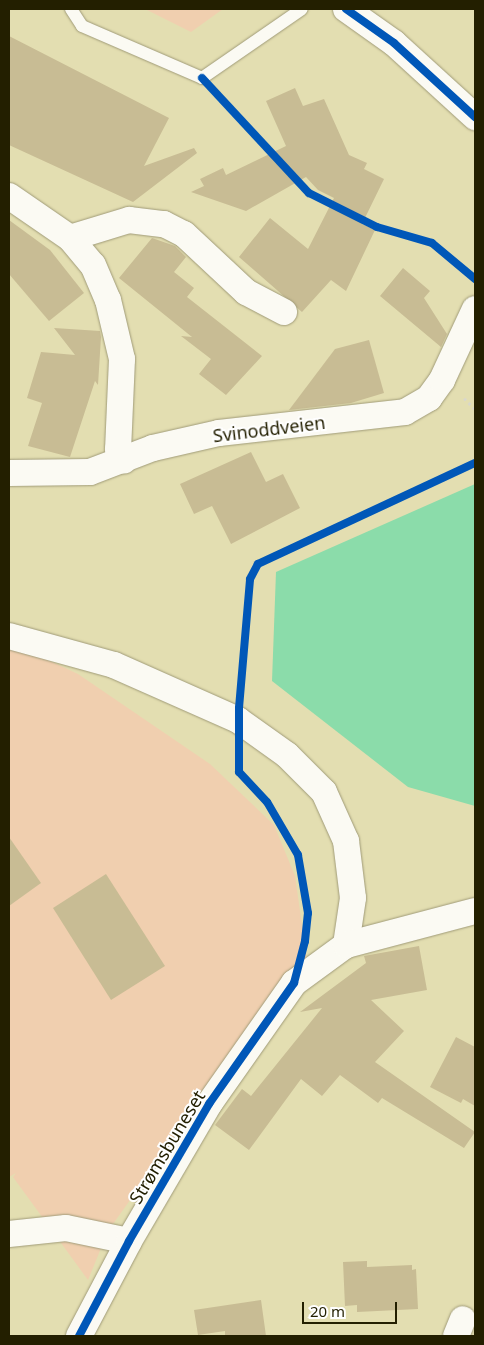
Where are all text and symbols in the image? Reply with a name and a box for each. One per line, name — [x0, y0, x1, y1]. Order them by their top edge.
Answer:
street label: Svinoddveien — [212, 411, 326, 447]
street label: Strømsbuneset — [125, 1086, 209, 1208]
scale bar — [304, 1292, 399, 1324]
text: 20 m — [310, 1301, 345, 1321]

